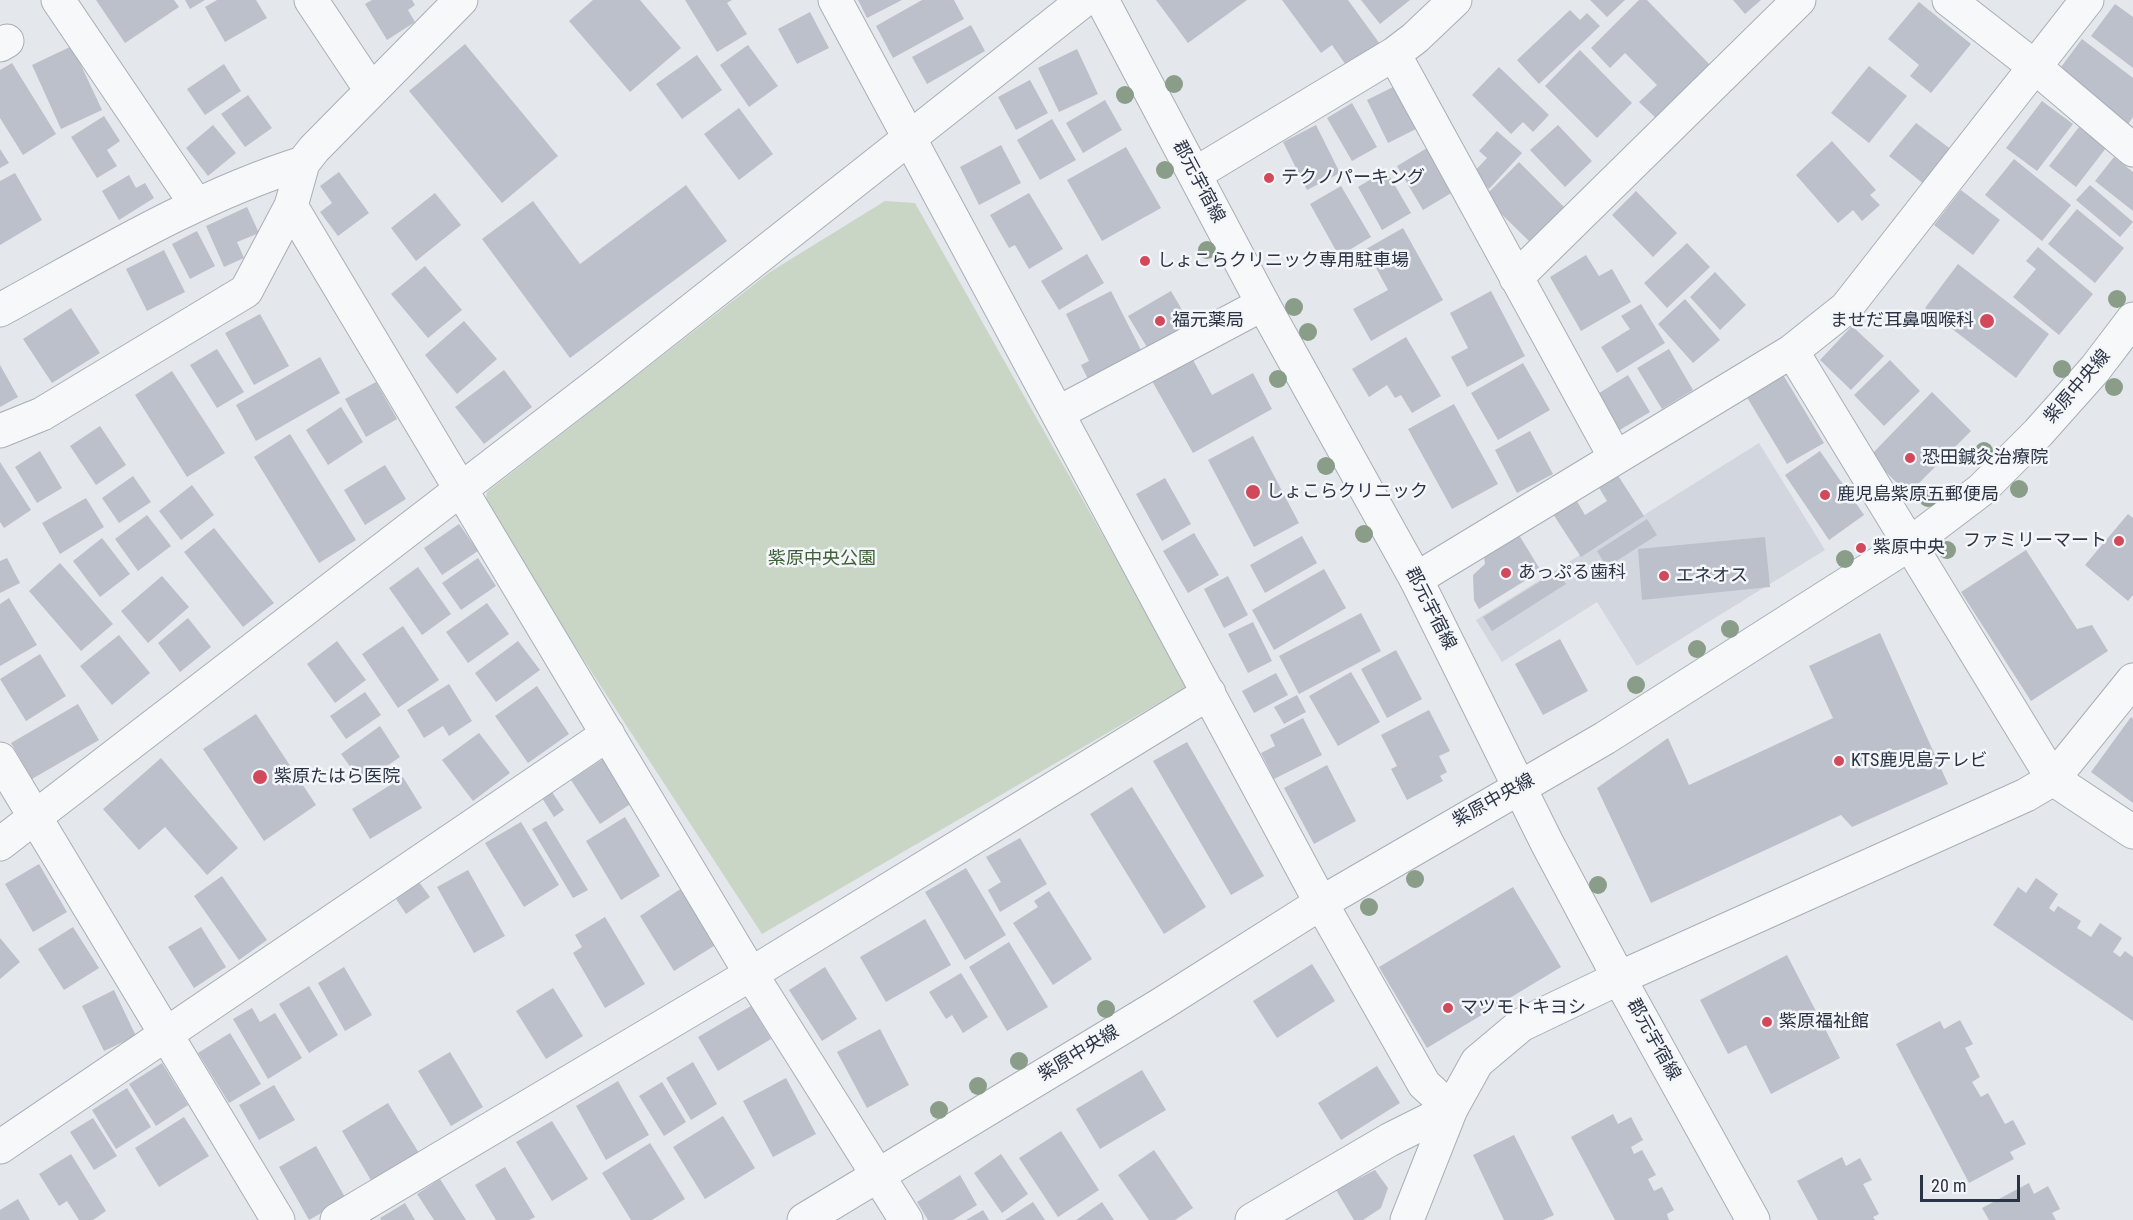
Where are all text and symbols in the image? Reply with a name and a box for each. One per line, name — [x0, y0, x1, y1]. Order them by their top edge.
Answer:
street label: 郡元宇宿線 — [1167, 137, 1229, 227]
place label: テクノパーキング — [1281, 167, 1425, 189]
marker: テクノパーキング — [1262, 171, 1276, 185]
place label: しょこらクリニック専用駐車場 — [1157, 250, 1409, 272]
marker: しょこらクリニック専用駐車場 — [1138, 254, 1152, 268]
place label: 福元薬局 — [1172, 310, 1244, 332]
place label: ませだ耳鼻咽喉科 — [1830, 310, 1974, 332]
marker: ませだ耳鼻咽喉科 — [1978, 312, 1996, 330]
marker: 福元薬局 — [1153, 314, 1167, 328]
street label: 紫原中央線 — [2040, 346, 2116, 428]
place label: 恐田鍼灸治療院 — [1922, 447, 2048, 469]
marker: 恐田鍼灸治療院 — [1903, 451, 1917, 465]
place label: しょこらクリニック — [1266, 481, 1428, 503]
marker: しょこらクリニック — [1244, 483, 1262, 501]
place label: 鹿児島紫原五郵便局 — [1837, 484, 1999, 506]
marker: 鹿児島紫原五郵便局 — [1818, 488, 1832, 502]
place label: ファミリーマート — [1963, 530, 2107, 552]
marker: ファミリーマート — [2112, 534, 2126, 548]
place label: 紫原中央 — [1873, 537, 1945, 559]
marker: 紫原中央 — [1854, 541, 1868, 555]
park label: 紫原中央公園 — [768, 548, 876, 570]
place label: あっぷる歯科 — [1518, 562, 1626, 584]
street label: 郡元宇宿線 — [1400, 564, 1460, 654]
place label: エネオス — [1676, 565, 1748, 587]
marker: あっぷる歯科 — [1499, 566, 1513, 580]
marker: エネオス — [1657, 569, 1671, 583]
place label: KTS鹿児島テレビ — [1851, 750, 1987, 772]
marker: KTS鹿児島テレビ — [1832, 754, 1846, 768]
place label: 紫原たはら医院 — [274, 766, 400, 788]
marker: 紫原たはら医院 — [251, 768, 269, 786]
street label: 紫原中央線 — [1449, 770, 1539, 832]
street label: 郡元宇宿線 — [1622, 995, 1684, 1085]
place label: マツモトキヨシ — [1460, 997, 1586, 1019]
marker: マツモトキヨシ — [1441, 1001, 1455, 1015]
place label: 紫原福祉館 — [1779, 1011, 1869, 1033]
marker: 紫原福祉館 — [1760, 1015, 1774, 1029]
street label: 紫原中央線 — [1035, 1022, 1123, 1086]
scale bar — [1923, 1163, 2024, 1201]
text: 20 m — [1931, 1175, 1966, 1196]

